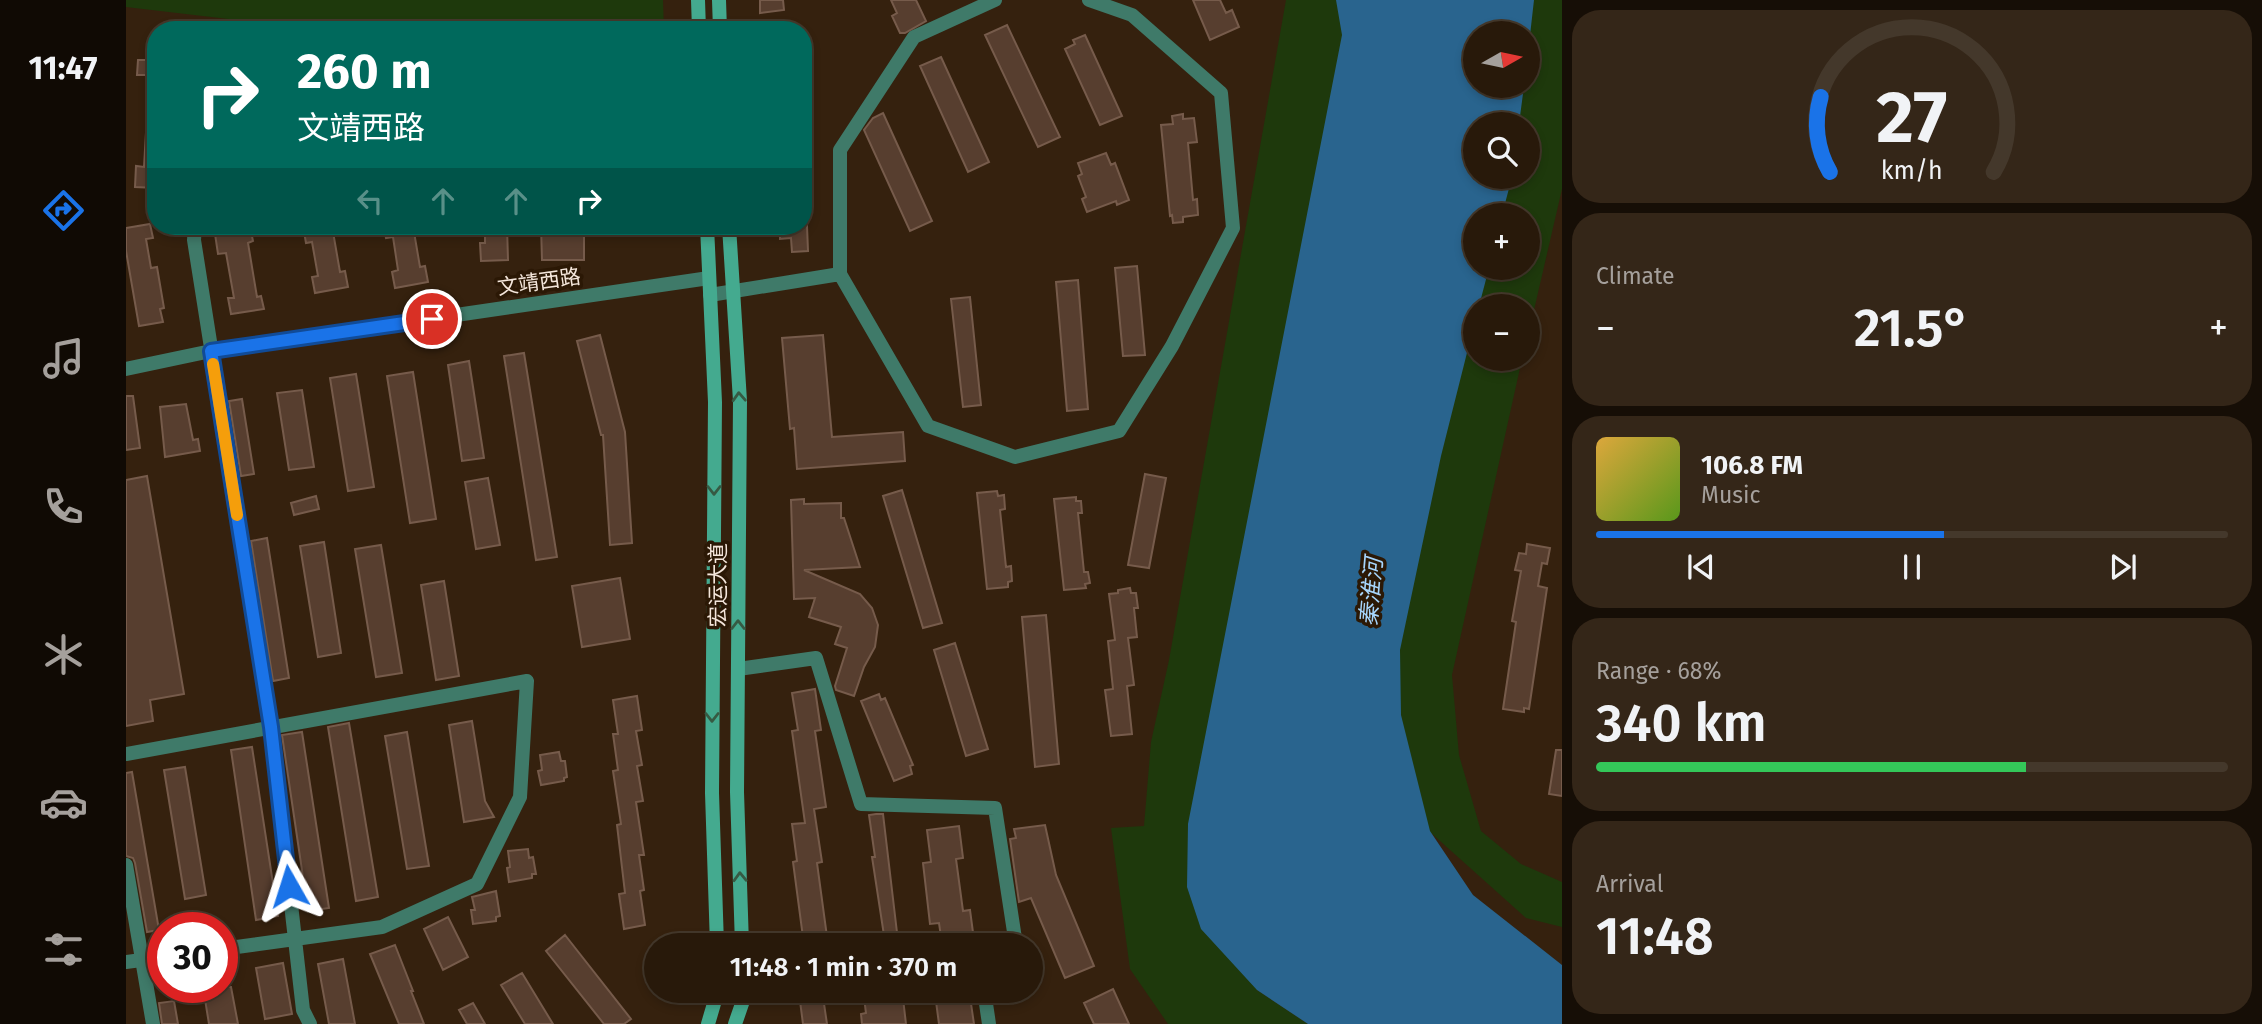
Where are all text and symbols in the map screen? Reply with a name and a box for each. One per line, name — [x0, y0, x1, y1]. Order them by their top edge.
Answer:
north arrow — [1463, 21, 1540, 98]
map controls — [1463, 21, 1540, 371]
text: 260 m — [297, 42, 432, 101]
text: 11:47 — [29, 49, 97, 87]
icon: right — [182, 49, 273, 140]
text: 27 — [1877, 75, 1947, 162]
text: 文靖西路 — [297, 109, 425, 147]
button: search — [1463, 112, 1540, 189]
text: km/h — [1881, 156, 1943, 186]
icon: left — [351, 182, 389, 220]
icon: ahead — [424, 182, 462, 220]
icon: ahead — [497, 182, 535, 220]
icon: right — [570, 182, 608, 220]
icon: directions — [39, 186, 88, 235]
button: + — [1463, 203, 1540, 280]
text: Climate — [1596, 262, 1675, 290]
street label: 文靖西路 — [496, 263, 582, 301]
pin — [402, 289, 462, 349]
button: − — [1463, 294, 1540, 371]
text: 21.5° — [1854, 297, 1970, 360]
icon: arrive — [413, 300, 451, 338]
text: − — [1596, 305, 1615, 351]
text: + — [2209, 305, 2228, 351]
icon: music — [39, 334, 88, 383]
one-way arrow — [732, 392, 747, 403]
text: 106.8 FM — [1701, 450, 1803, 481]
text: Music — [1701, 481, 1761, 509]
icon: phone — [39, 482, 88, 531]
one-way arrow — [706, 485, 722, 496]
street label: 宏运大道 — [705, 543, 731, 627]
icon: previous — [1682, 548, 1720, 586]
icon: pause — [1893, 548, 1931, 586]
icon: next — [2104, 548, 2142, 586]
water label: 秦淮河 — [1354, 552, 1388, 628]
one-way arrow — [730, 619, 746, 630]
icon: climate — [39, 630, 88, 679]
text: Range · 68% — [1596, 657, 1721, 685]
text: 340 km — [1596, 692, 1767, 755]
one-way arrow — [704, 713, 720, 723]
icon: car — [39, 778, 88, 827]
position arrow — [252, 849, 326, 923]
text: Arrival — [1596, 870, 1663, 898]
one-way arrow — [732, 871, 747, 882]
text: 11:48 — [1596, 905, 1714, 968]
speed limit sign: 30 — [147, 912, 238, 1003]
icon: filters — [39, 925, 88, 974]
text: 11:48 · 1 min · 370 m — [730, 952, 957, 983]

